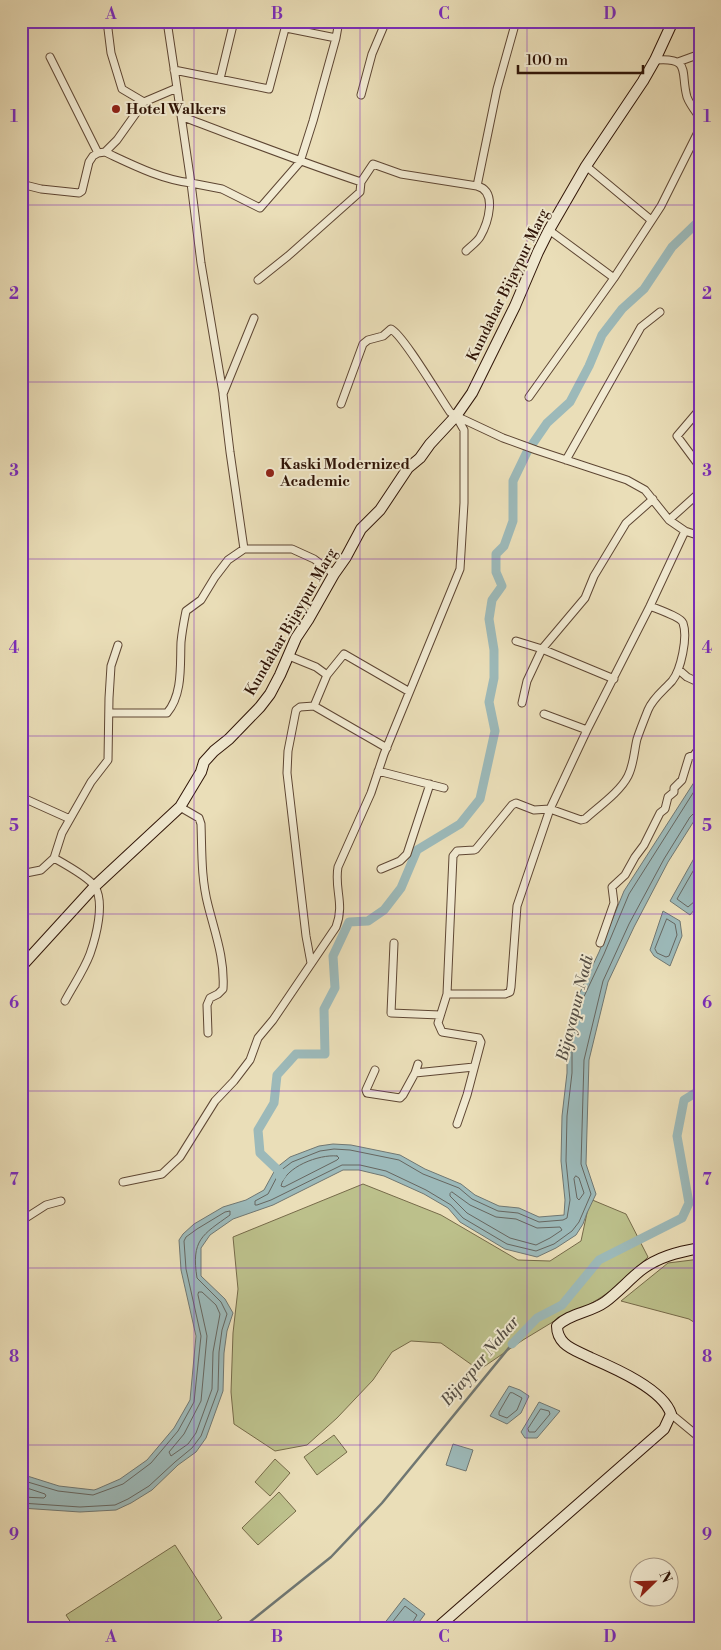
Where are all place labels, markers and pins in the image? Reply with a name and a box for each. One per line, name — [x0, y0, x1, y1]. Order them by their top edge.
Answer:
place label: Hotel Walkers — [126, 100, 226, 119]
marker: Hotel Walkers — [110, 103, 122, 115]
place label: Kaski Modernized Academic — [279, 455, 411, 491]
marker: Kaski Modernized Academic — [264, 467, 276, 479]

